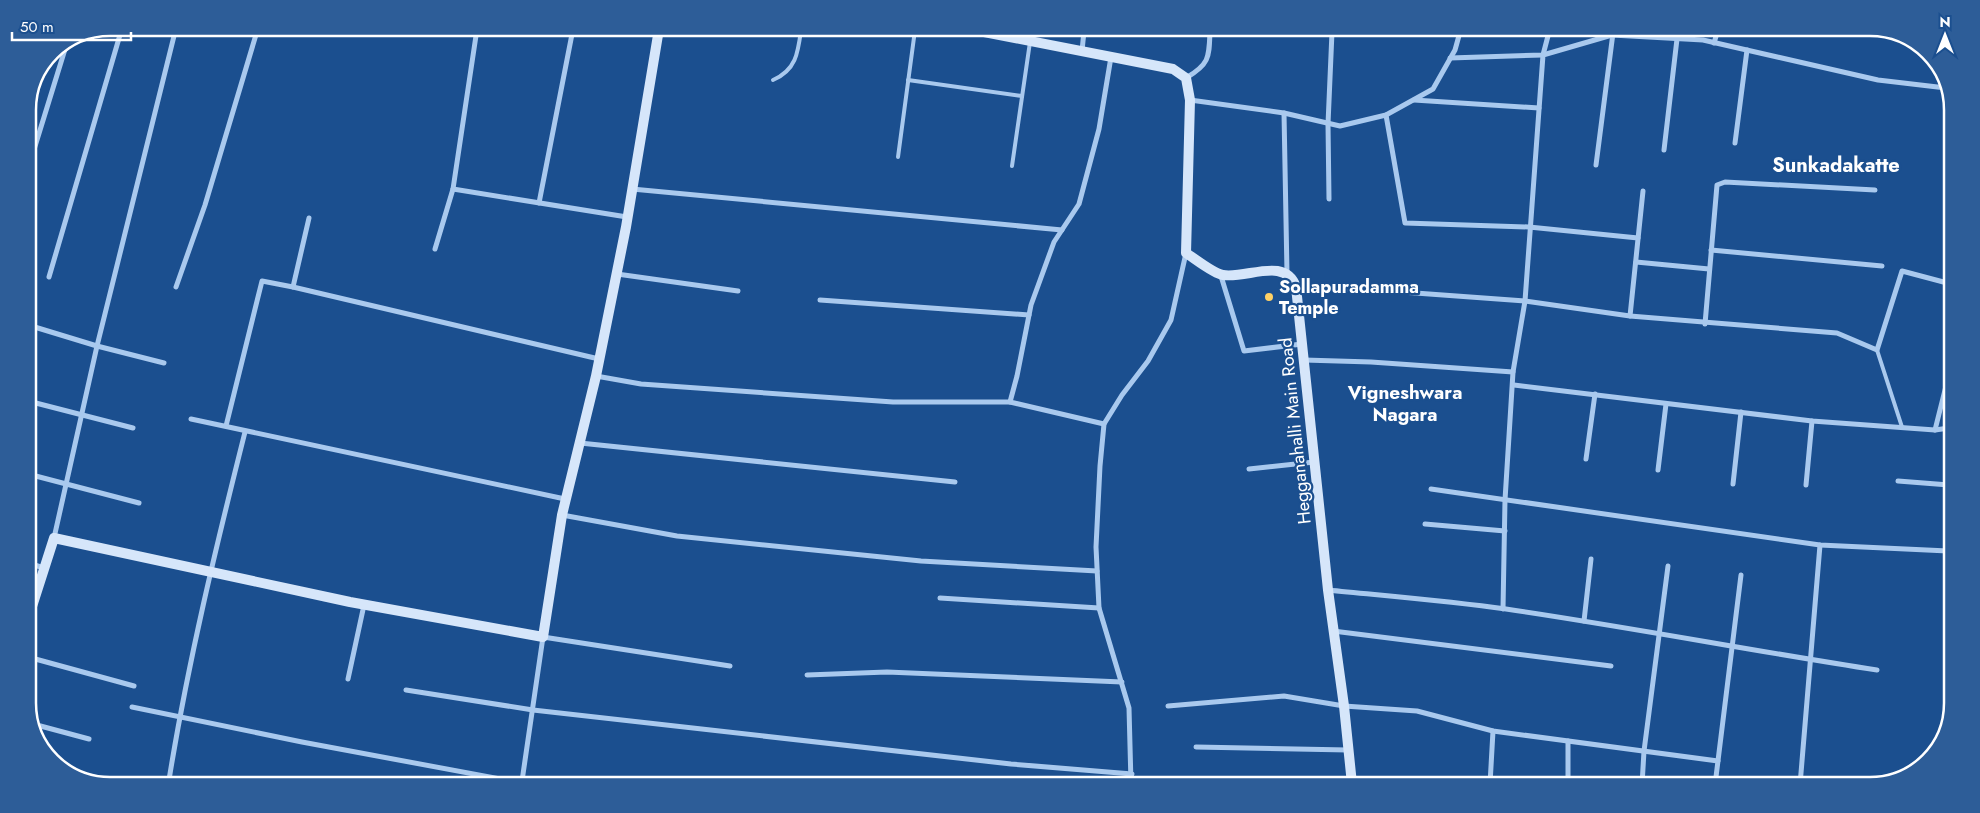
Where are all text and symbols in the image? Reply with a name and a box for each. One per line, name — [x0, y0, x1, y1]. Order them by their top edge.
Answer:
scale bar — [12, 10, 131, 42]
north arrow — [1920, 10, 1970, 60]
text: N — [1939, 12, 1951, 32]
text: 50 m — [20, 16, 54, 38]
district label: Sunkadakatte — [1772, 151, 1900, 180]
place label: Sollapuradamma Temple — [1279, 274, 1419, 321]
marker: Sollapuradamma Temple — [1263, 291, 1275, 303]
street label: Hegganahalli Main Road — [1272, 336, 1318, 526]
district label: Vigneshwara Nagara — [1347, 379, 1462, 428]

